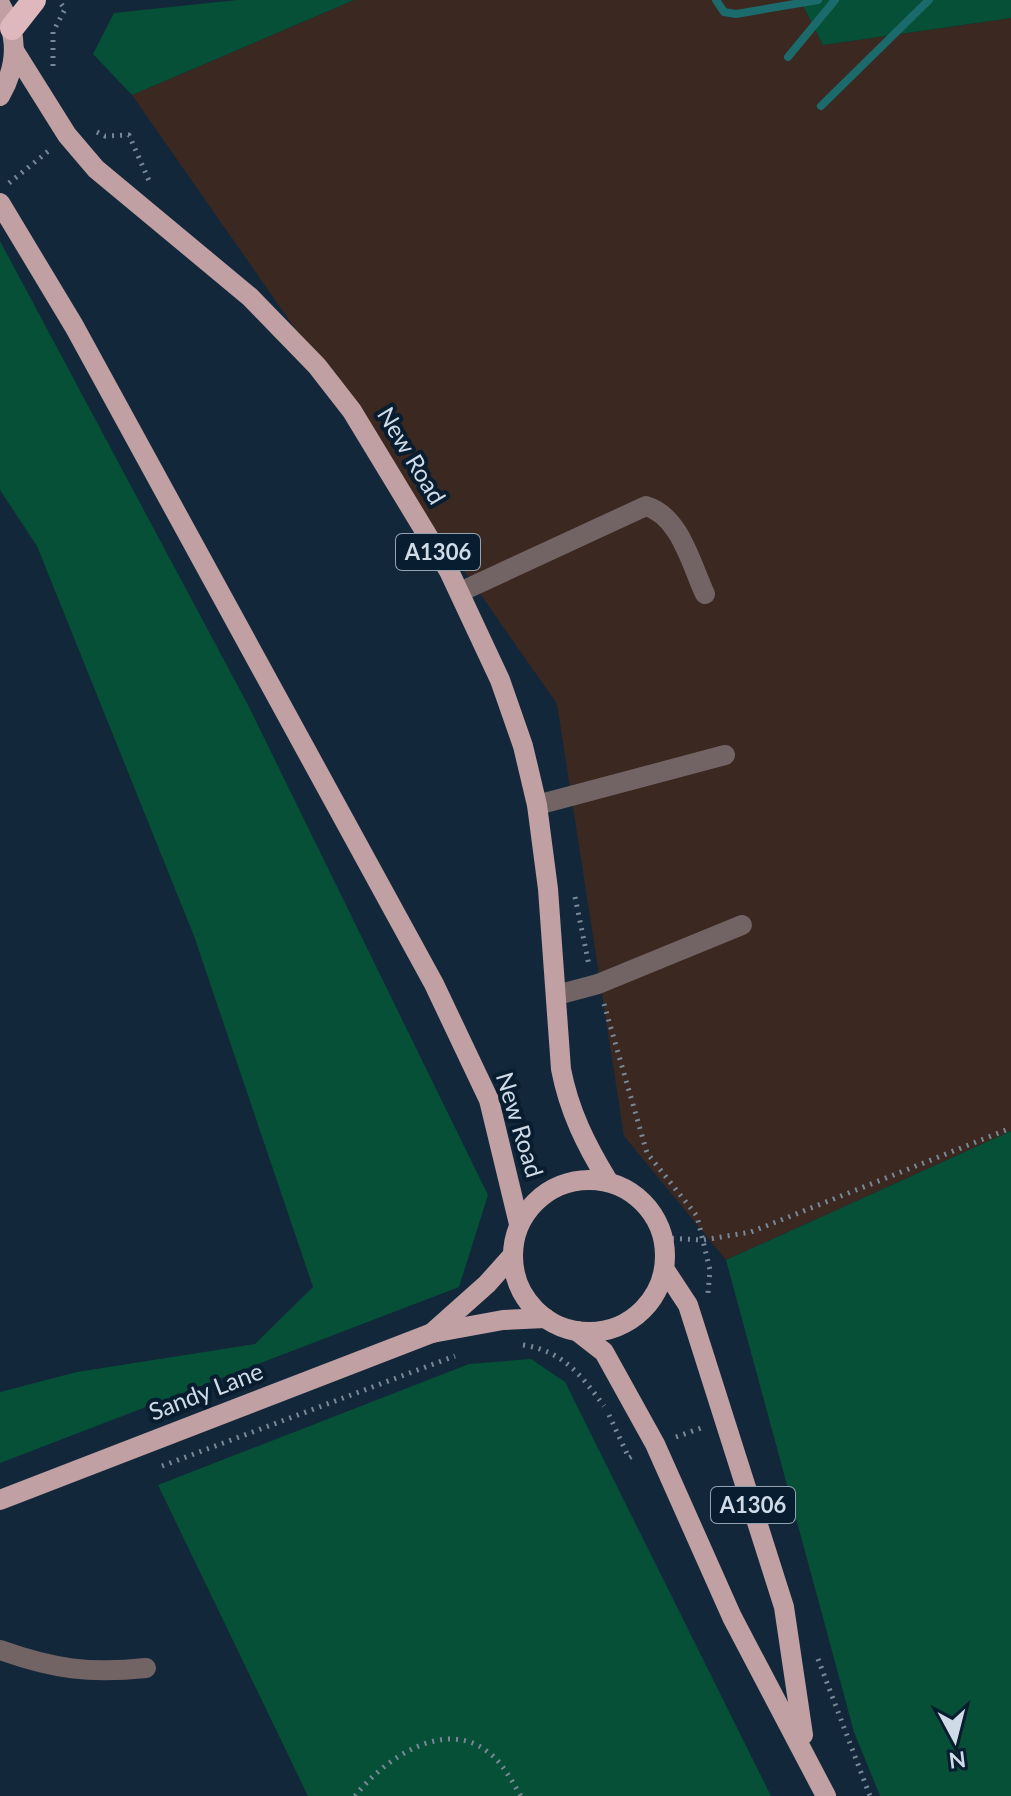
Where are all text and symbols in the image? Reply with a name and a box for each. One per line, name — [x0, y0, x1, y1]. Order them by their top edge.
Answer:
street label: New Road — [372, 401, 453, 509]
road number: A1306 — [396, 534, 480, 570]
street label: New Road — [491, 1069, 550, 1181]
street label: Sandy Lane — [144, 1356, 267, 1426]
road number: A1306 — [711, 1487, 795, 1523]
north arrow — [915, 1700, 995, 1780]
text: N — [947, 1746, 968, 1775]

